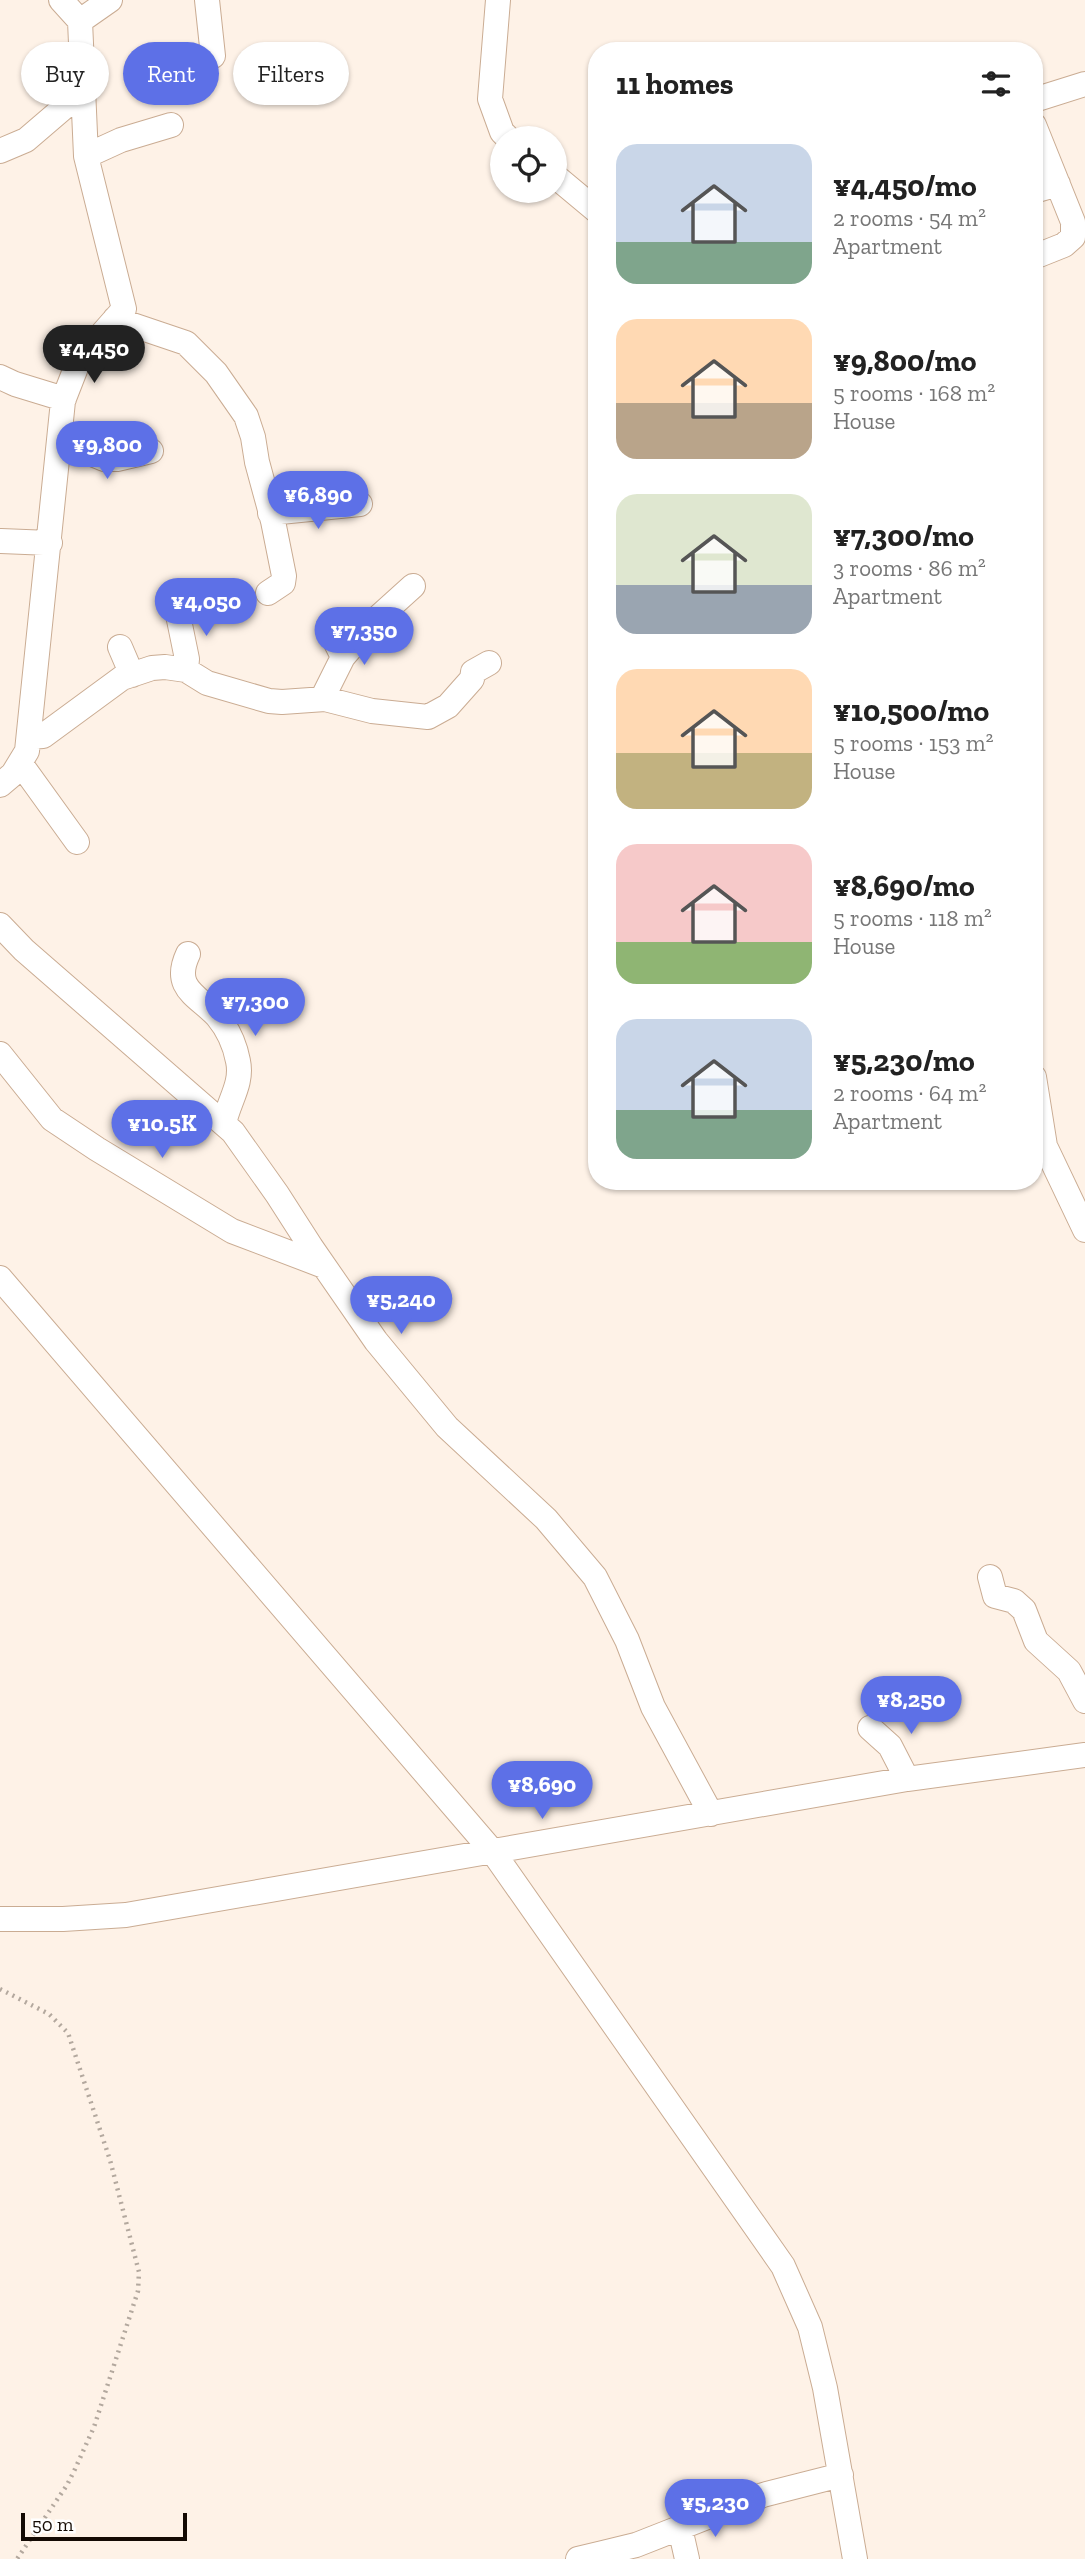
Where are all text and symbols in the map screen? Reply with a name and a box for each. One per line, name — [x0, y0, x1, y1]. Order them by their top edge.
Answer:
chip: Buy — [21, 42, 109, 105]
chip: Rent — [123, 42, 219, 105]
chip: Filters — [233, 42, 349, 105]
icon: filters — [977, 65, 1015, 103]
text: 11 homes — [616, 66, 734, 102]
map controls — [490, 126, 567, 203]
button: locate — [490, 126, 567, 203]
text: ¥4,450/mo — [833, 168, 977, 204]
icon: home — [672, 172, 756, 256]
text: 2 rooms · 54 m² — [833, 204, 986, 232]
text: Apartment — [833, 232, 942, 260]
pin: ¥4,450 — [37, 326, 151, 385]
text: ¥4,450 — [59, 334, 129, 362]
text: ¥9,800/mo — [833, 343, 976, 379]
icon: home — [672, 347, 756, 431]
text: 5 rooms · 168 m² — [833, 379, 995, 407]
text: House — [833, 407, 895, 435]
pin: ¥9,800 — [50, 421, 164, 481]
text: ¥9,800 — [72, 430, 142, 458]
pin: ¥6,890 — [261, 472, 375, 531]
text: ¥6,890 — [283, 480, 353, 508]
text: ¥7,300/mo — [833, 518, 974, 554]
icon: home — [672, 522, 756, 606]
text: 3 rooms · 86 m² — [833, 554, 986, 582]
pin: ¥4,050 — [149, 578, 263, 638]
text: Apartment — [833, 582, 942, 610]
text: ¥4,050 — [171, 587, 241, 615]
pin: ¥7,350 — [307, 608, 421, 667]
text: ¥7,350 — [331, 616, 397, 644]
text: ¥10,500/mo — [833, 693, 989, 729]
icon: home — [672, 697, 756, 781]
text: 5 rooms · 153 m² — [833, 729, 994, 757]
text: House — [833, 757, 895, 785]
text: ¥8,690/mo — [833, 868, 975, 904]
icon: home — [672, 872, 756, 956]
text: 5 rooms · 118 m² — [833, 904, 992, 932]
text: House — [833, 932, 895, 960]
pin: ¥7,300 — [198, 978, 312, 1038]
text: ¥7,300 — [221, 987, 289, 1015]
text: ¥5,230/mo — [833, 1043, 975, 1079]
icon: home — [672, 1047, 756, 1131]
text: 2 rooms · 64 m² — [833, 1079, 986, 1107]
pin: ¥10.5K — [105, 1100, 219, 1160]
text: Apartment — [833, 1107, 942, 1135]
text: ¥10.5K — [128, 1109, 196, 1137]
pin: ¥5,240 — [344, 1276, 458, 1336]
text: ¥5,240 — [366, 1285, 436, 1313]
pin: ¥8,250 — [854, 1676, 968, 1736]
text: ¥8,250 — [877, 1685, 945, 1713]
pin: ¥8,690 — [485, 1762, 599, 1821]
text: ¥8,690 — [508, 1770, 576, 1798]
pin: ¥5,230 — [658, 2480, 772, 2539]
text: ¥5,230 — [681, 2488, 749, 2516]
scale bar — [21, 2510, 187, 2542]
text: 50 m — [32, 2513, 73, 2536]

